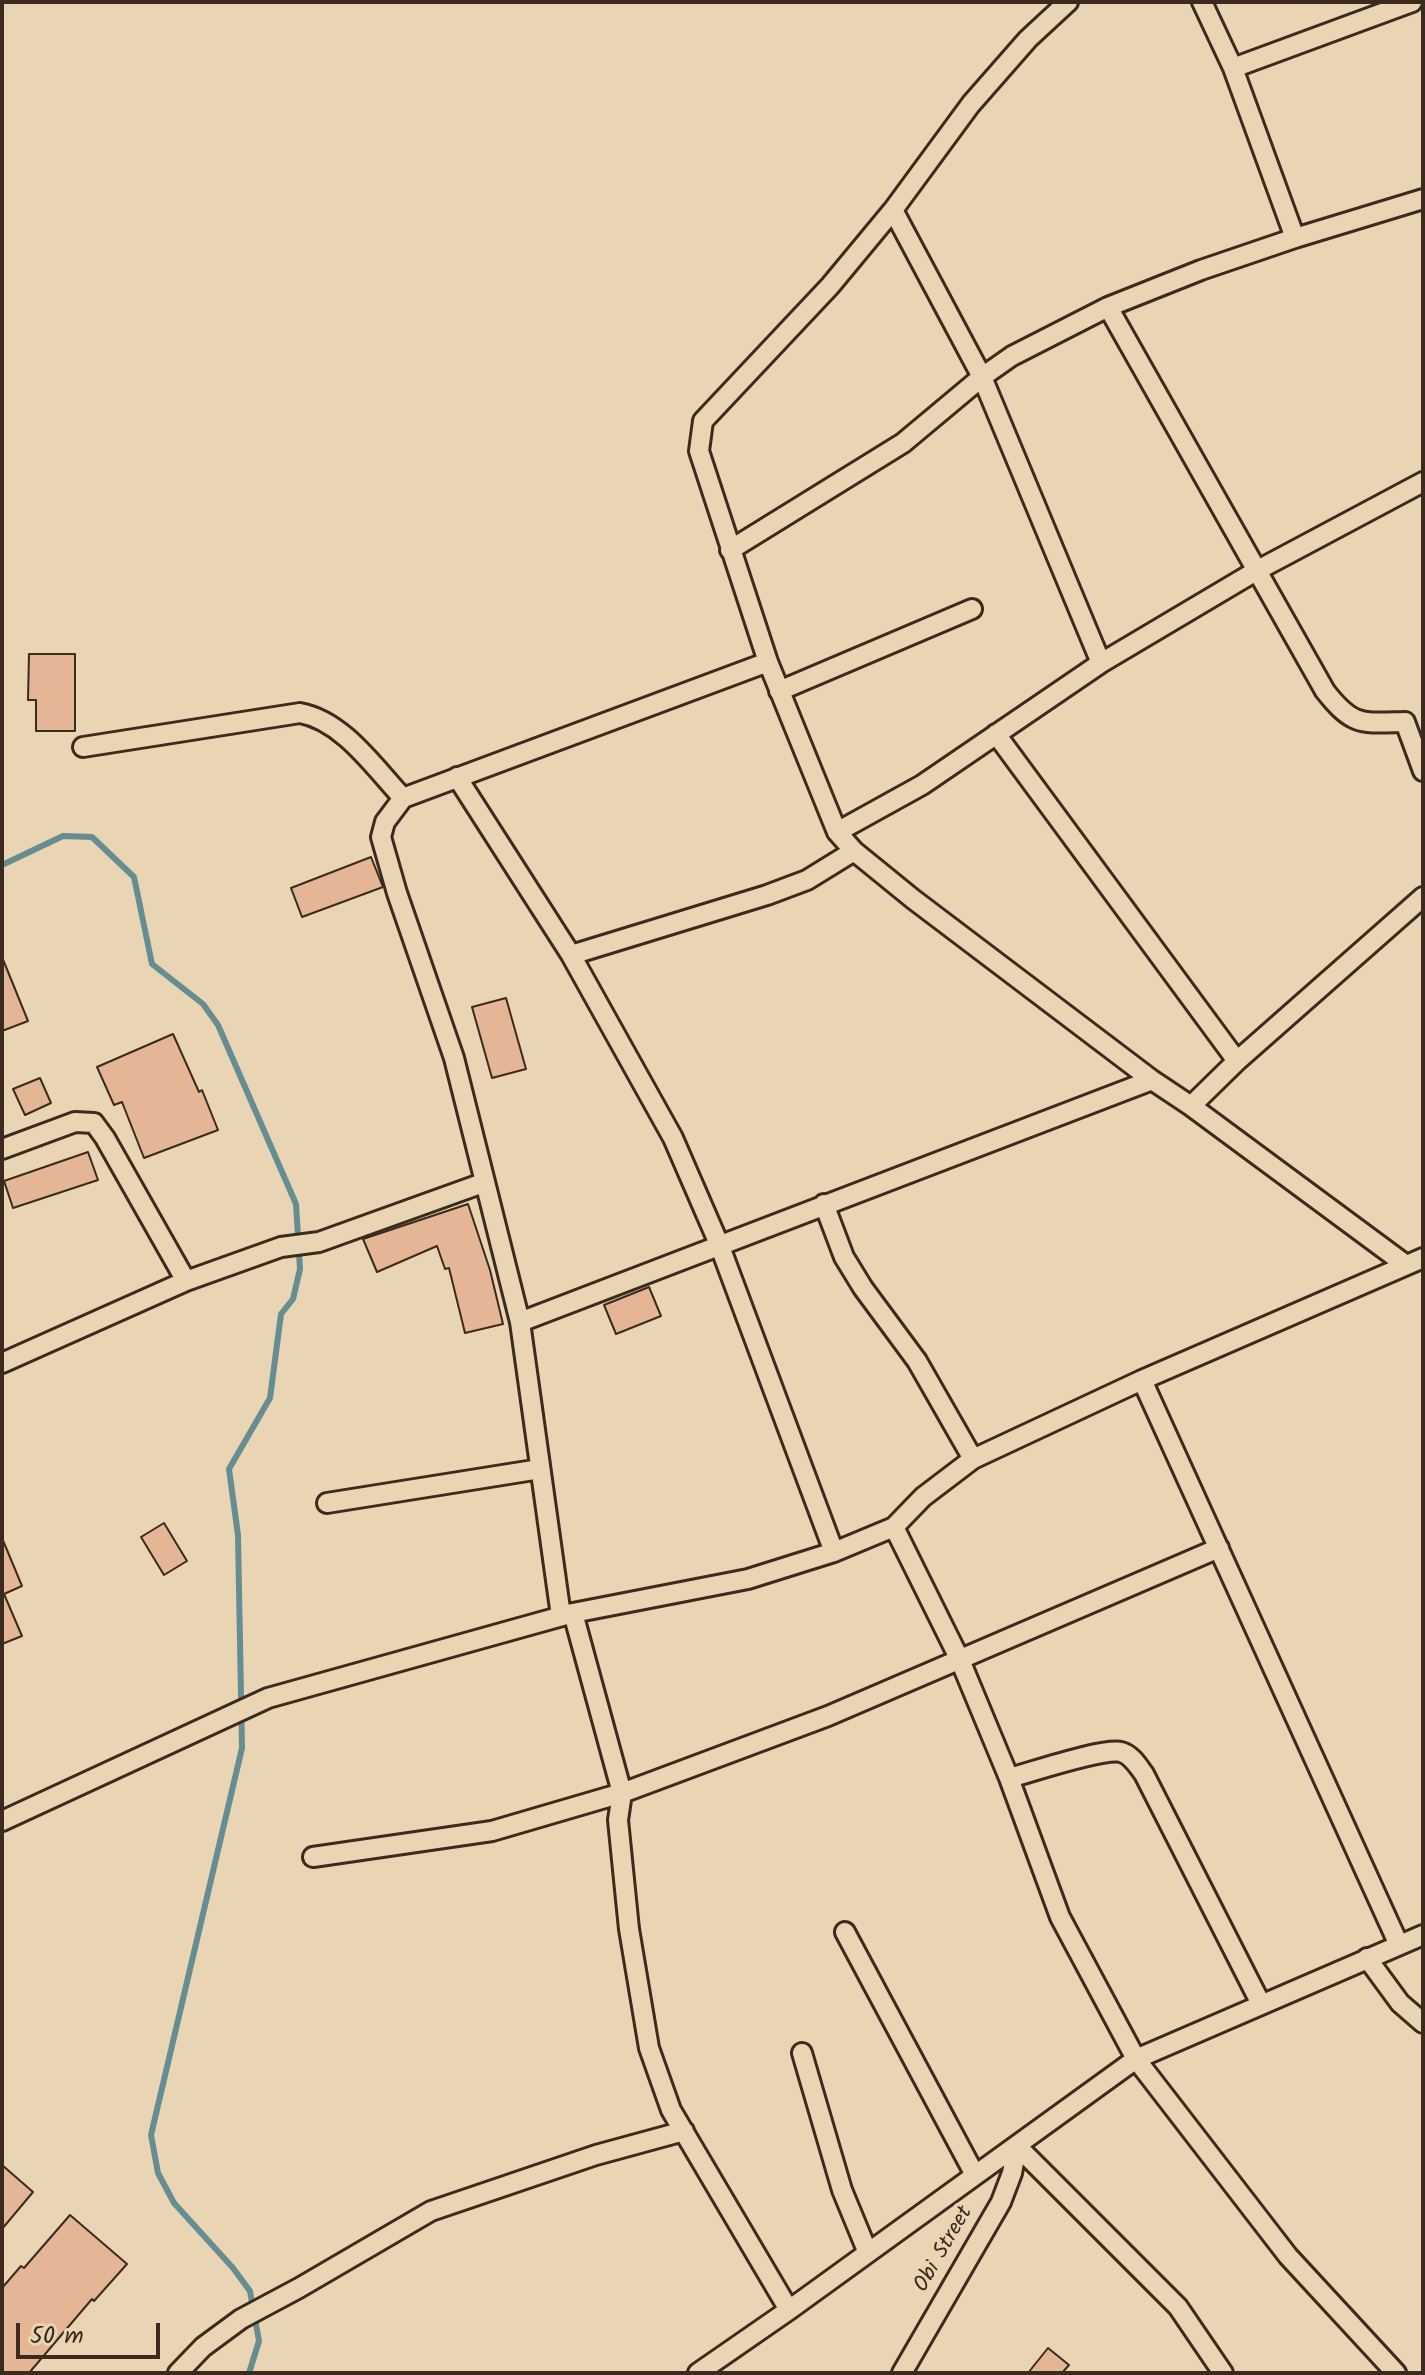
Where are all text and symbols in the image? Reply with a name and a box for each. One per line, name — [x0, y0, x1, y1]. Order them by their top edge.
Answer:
street label: Obi Street — [910, 2202, 980, 2298]
scale bar — [20, 2307, 164, 2357]
text: 50 m — [30, 2317, 84, 2356]

